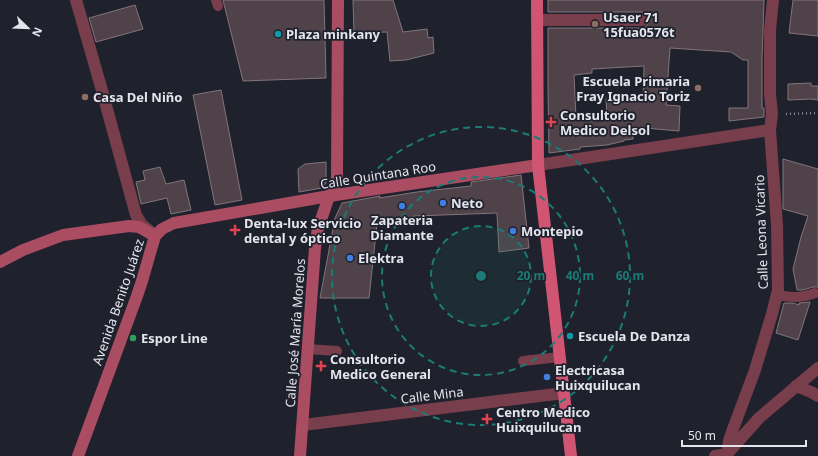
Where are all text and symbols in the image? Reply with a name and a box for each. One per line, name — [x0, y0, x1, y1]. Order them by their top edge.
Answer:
north arrow — [8, 8, 48, 48]
place label: Usaer 71 15fua0576t — [603, 8, 675, 41]
marker: Usaer 71 15fua0576t — [590, 19, 600, 29]
text: N — [29, 25, 46, 39]
place label: Plaza minkany — [286, 25, 381, 43]
marker: Plaza minkany — [273, 29, 283, 39]
place label: Escuela Primaria Fray Ignacio Toriz — [576, 72, 690, 105]
marker: Escuela Primaria Fray Ignacio Toriz — [693, 83, 703, 93]
place label: Casa Del Niño — [93, 88, 182, 106]
marker: Casa Del Niño — [80, 92, 90, 102]
place label: Consultorio Medico Delsol — [560, 106, 650, 139]
marker: Consultorio Medico Delsol — [545, 116, 557, 128]
street label: Calle Quintana Roo — [319, 157, 437, 193]
street label: Calle Leona Vicario — [750, 174, 772, 290]
place label: Neto — [451, 194, 483, 212]
marker: Neto — [438, 198, 448, 208]
marker: Zapateria Diamante — [397, 201, 407, 211]
place label: Zapateria Diamante — [370, 211, 434, 244]
place label: Denta-lux Servicio dental y óptico — [244, 214, 361, 247]
place label: Montepio — [521, 222, 583, 240]
marker: Denta-lux Servicio dental y óptico — [229, 224, 241, 236]
marker: Montepio — [508, 226, 518, 236]
street label: Avenida Benito Juárez — [88, 236, 148, 368]
place label: Elektra — [358, 249, 404, 267]
marker: Elektra — [345, 253, 355, 263]
street label: Calle José María Morelos — [281, 258, 309, 408]
text: 20 m — [517, 267, 545, 284]
text: 40 m — [566, 267, 594, 284]
text: 60 m — [616, 267, 644, 284]
centre of rings — [474, 269, 488, 283]
place label: Escuela De Danza — [578, 327, 690, 345]
place label: Espor Line — [141, 329, 208, 347]
marker: Escuela De Danza — [565, 331, 575, 341]
marker: Espor Line — [128, 333, 138, 343]
place label: Consultorio Medico General — [330, 350, 431, 383]
marker: Consultorio Medico General — [315, 360, 327, 372]
place label: Electricasa Huixquilucan — [555, 361, 640, 394]
marker: Electricasa Huixquilucan — [542, 372, 552, 382]
street label: Calle Mina — [399, 382, 465, 408]
place label: Centro Medico Huixquilucan — [496, 403, 590, 436]
marker: Centro Medico Huixquilucan — [481, 413, 493, 425]
scale bar — [682, 422, 806, 448]
text: 50 m — [688, 427, 716, 444]

